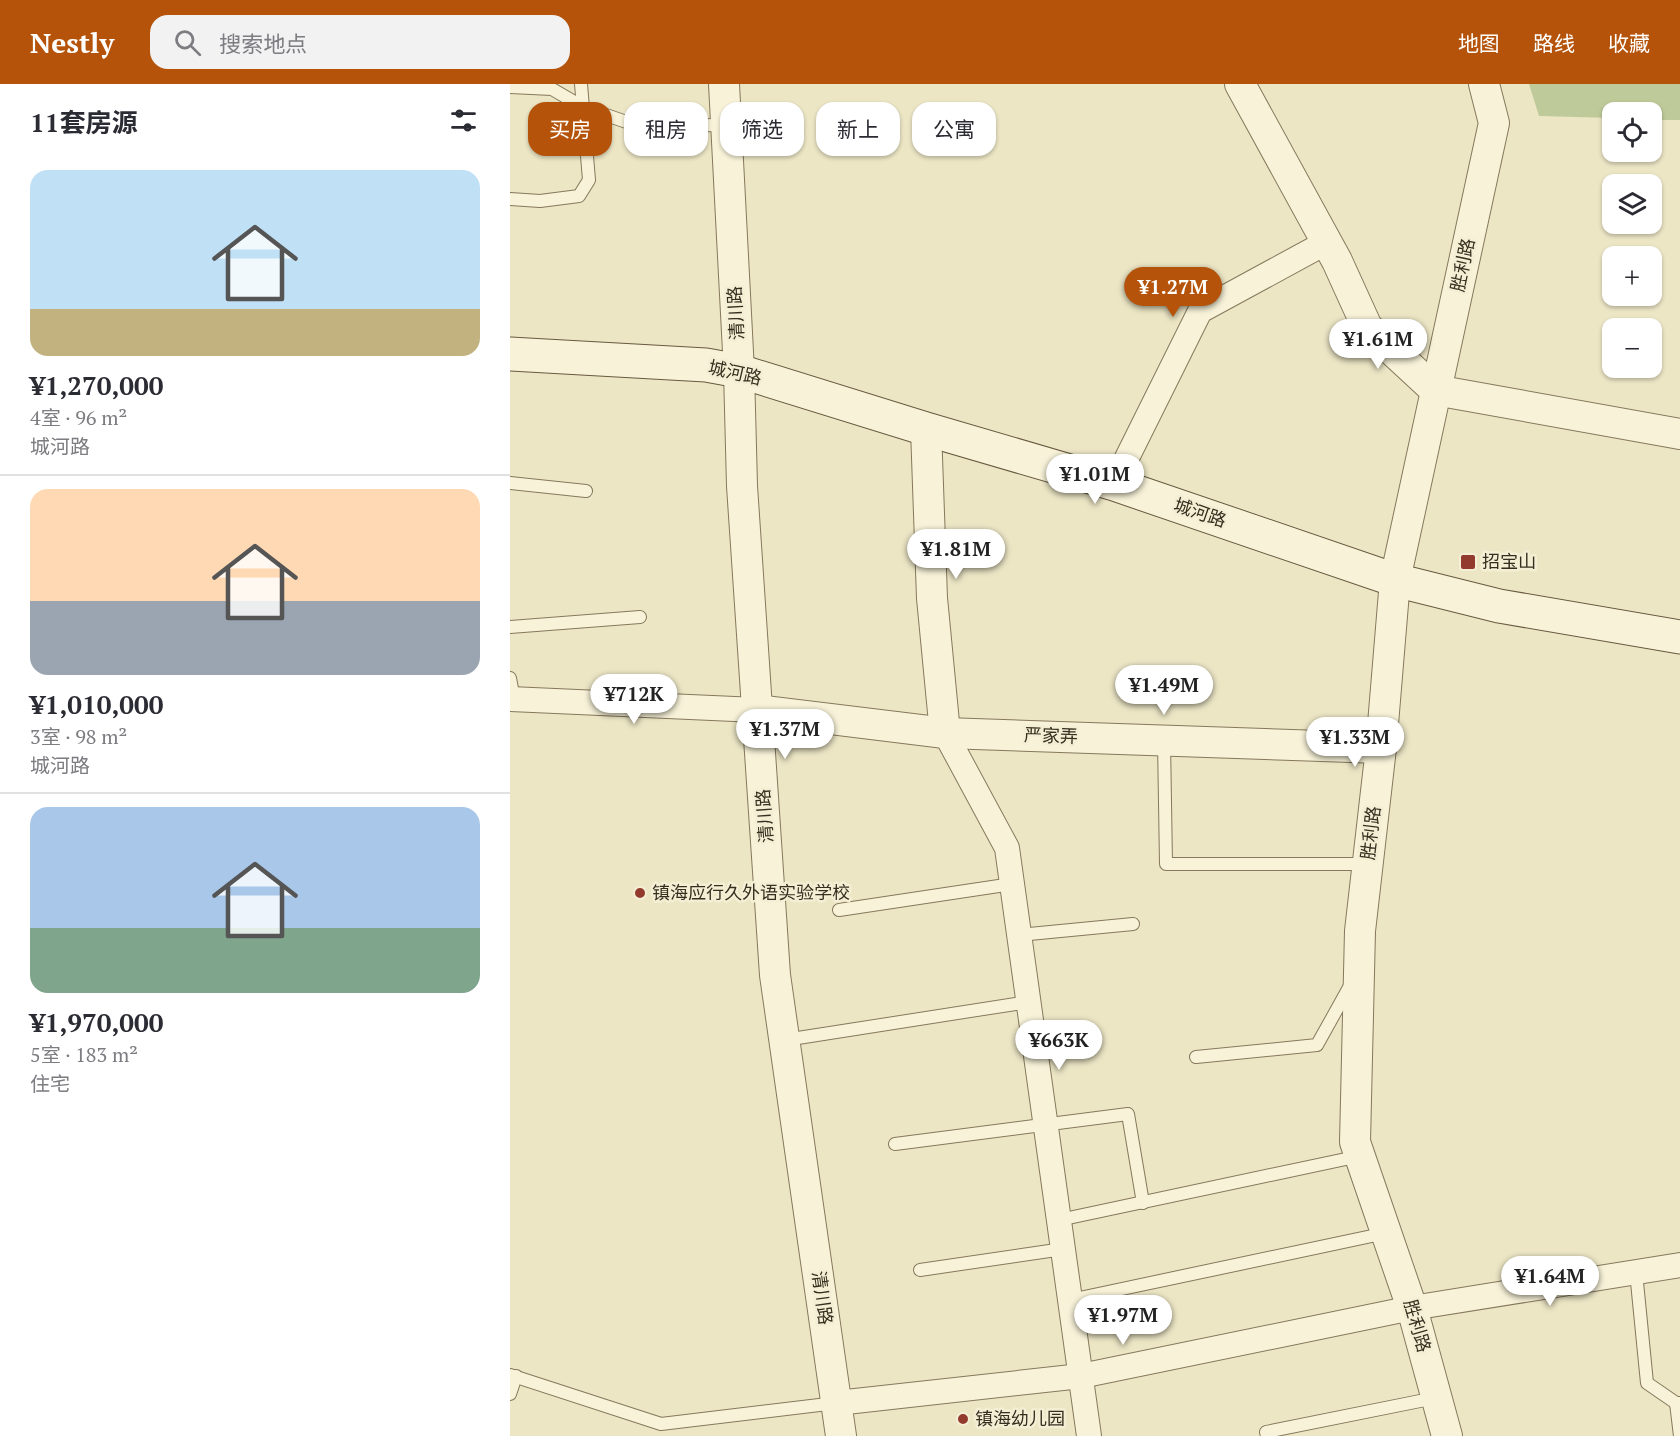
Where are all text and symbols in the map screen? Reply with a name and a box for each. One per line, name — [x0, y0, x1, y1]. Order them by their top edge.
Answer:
search box — [150, 15, 570, 69]
text: Nestly — [30, 24, 114, 61]
icon: search — [171, 26, 204, 59]
text: 搜索地点 — [219, 29, 307, 58]
text: 地图 — [1458, 29, 1500, 57]
text: 路线 — [1533, 29, 1575, 57]
text: 收藏 — [1608, 29, 1650, 57]
chip: 买房 — [528, 102, 612, 156]
chip: 租房 — [624, 102, 708, 156]
chip: 筛选 — [720, 102, 804, 156]
chip: 新上 — [816, 102, 900, 156]
chip: 公寓 — [912, 102, 996, 156]
map controls — [1602, 102, 1662, 378]
button: locate — [1602, 102, 1662, 162]
icon: filters — [447, 104, 480, 137]
text: 11套房源 — [30, 105, 137, 139]
button: layers — [1602, 174, 1662, 234]
icon: home — [201, 209, 309, 317]
street label: 胜利路 — [1445, 236, 1479, 294]
button: + — [1602, 246, 1662, 306]
pin: ¥1.27M — [1124, 267, 1222, 318]
text: ¥1.27M — [1138, 273, 1208, 300]
street label: 清川路 — [722, 285, 748, 341]
button: − — [1602, 318, 1662, 378]
pin: ¥1.61M — [1329, 319, 1427, 370]
text: ¥1.61M — [1343, 325, 1413, 352]
street label: 城河路 — [706, 354, 764, 390]
text: ¥1,270,000 — [30, 368, 163, 402]
text: 4室 · 96 m² — [30, 404, 127, 431]
text: 城河路 — [30, 433, 90, 460]
pin: ¥1.01M — [1046, 454, 1144, 505]
text: ¥1.01M — [1060, 460, 1130, 487]
street label: 城河路 — [1171, 492, 1230, 532]
icon: home — [201, 528, 309, 636]
pin: ¥1.81M — [907, 529, 1005, 580]
text: ¥1.81M — [921, 535, 991, 562]
place label: 招宝山 — [1482, 549, 1536, 573]
marker: 招宝山 — [1459, 553, 1477, 571]
pin: ¥1.49M — [1115, 665, 1213, 716]
text: ¥1.49M — [1129, 671, 1199, 698]
pin: ¥712K — [592, 674, 676, 725]
text: ¥712K — [604, 680, 664, 707]
text: ¥1,010,000 — [30, 687, 163, 721]
pin: ¥1.37M — [736, 709, 834, 760]
text: ¥1.37M — [750, 715, 820, 742]
pin: ¥1.33M — [1306, 717, 1404, 768]
street label: 严家弄 — [1024, 722, 1078, 748]
text: 3室 · 98 m² — [30, 723, 127, 750]
text: ¥1.33M — [1320, 723, 1390, 750]
text: 城河路 — [30, 752, 90, 779]
street label: 清川路 — [750, 788, 778, 844]
street label: 胜利路 — [1355, 805, 1385, 861]
icon: home — [201, 846, 309, 954]
place label: 镇海应行久外语实验学校 — [652, 880, 850, 904]
marker: 镇海应行久外语实验学校 — [633, 886, 647, 900]
text: ¥1,970,000 — [30, 1005, 163, 1039]
pin: ¥663K — [1017, 1020, 1101, 1071]
text: ¥663K — [1029, 1026, 1089, 1053]
text: 5室 · 183 m² — [30, 1041, 138, 1068]
text: 住宅 — [30, 1070, 70, 1097]
pin: ¥1.64M — [1501, 1256, 1599, 1307]
text: ¥1.64M — [1515, 1262, 1585, 1289]
street label: 清川路 — [807, 1269, 839, 1326]
pin: ¥1.97M — [1074, 1295, 1172, 1346]
street label: 胜利路 — [1399, 1296, 1437, 1355]
text: ¥1.97M — [1088, 1301, 1158, 1328]
place label: 镇海幼儿园 — [975, 1406, 1065, 1430]
marker: 镇海幼儿园 — [956, 1412, 970, 1426]

